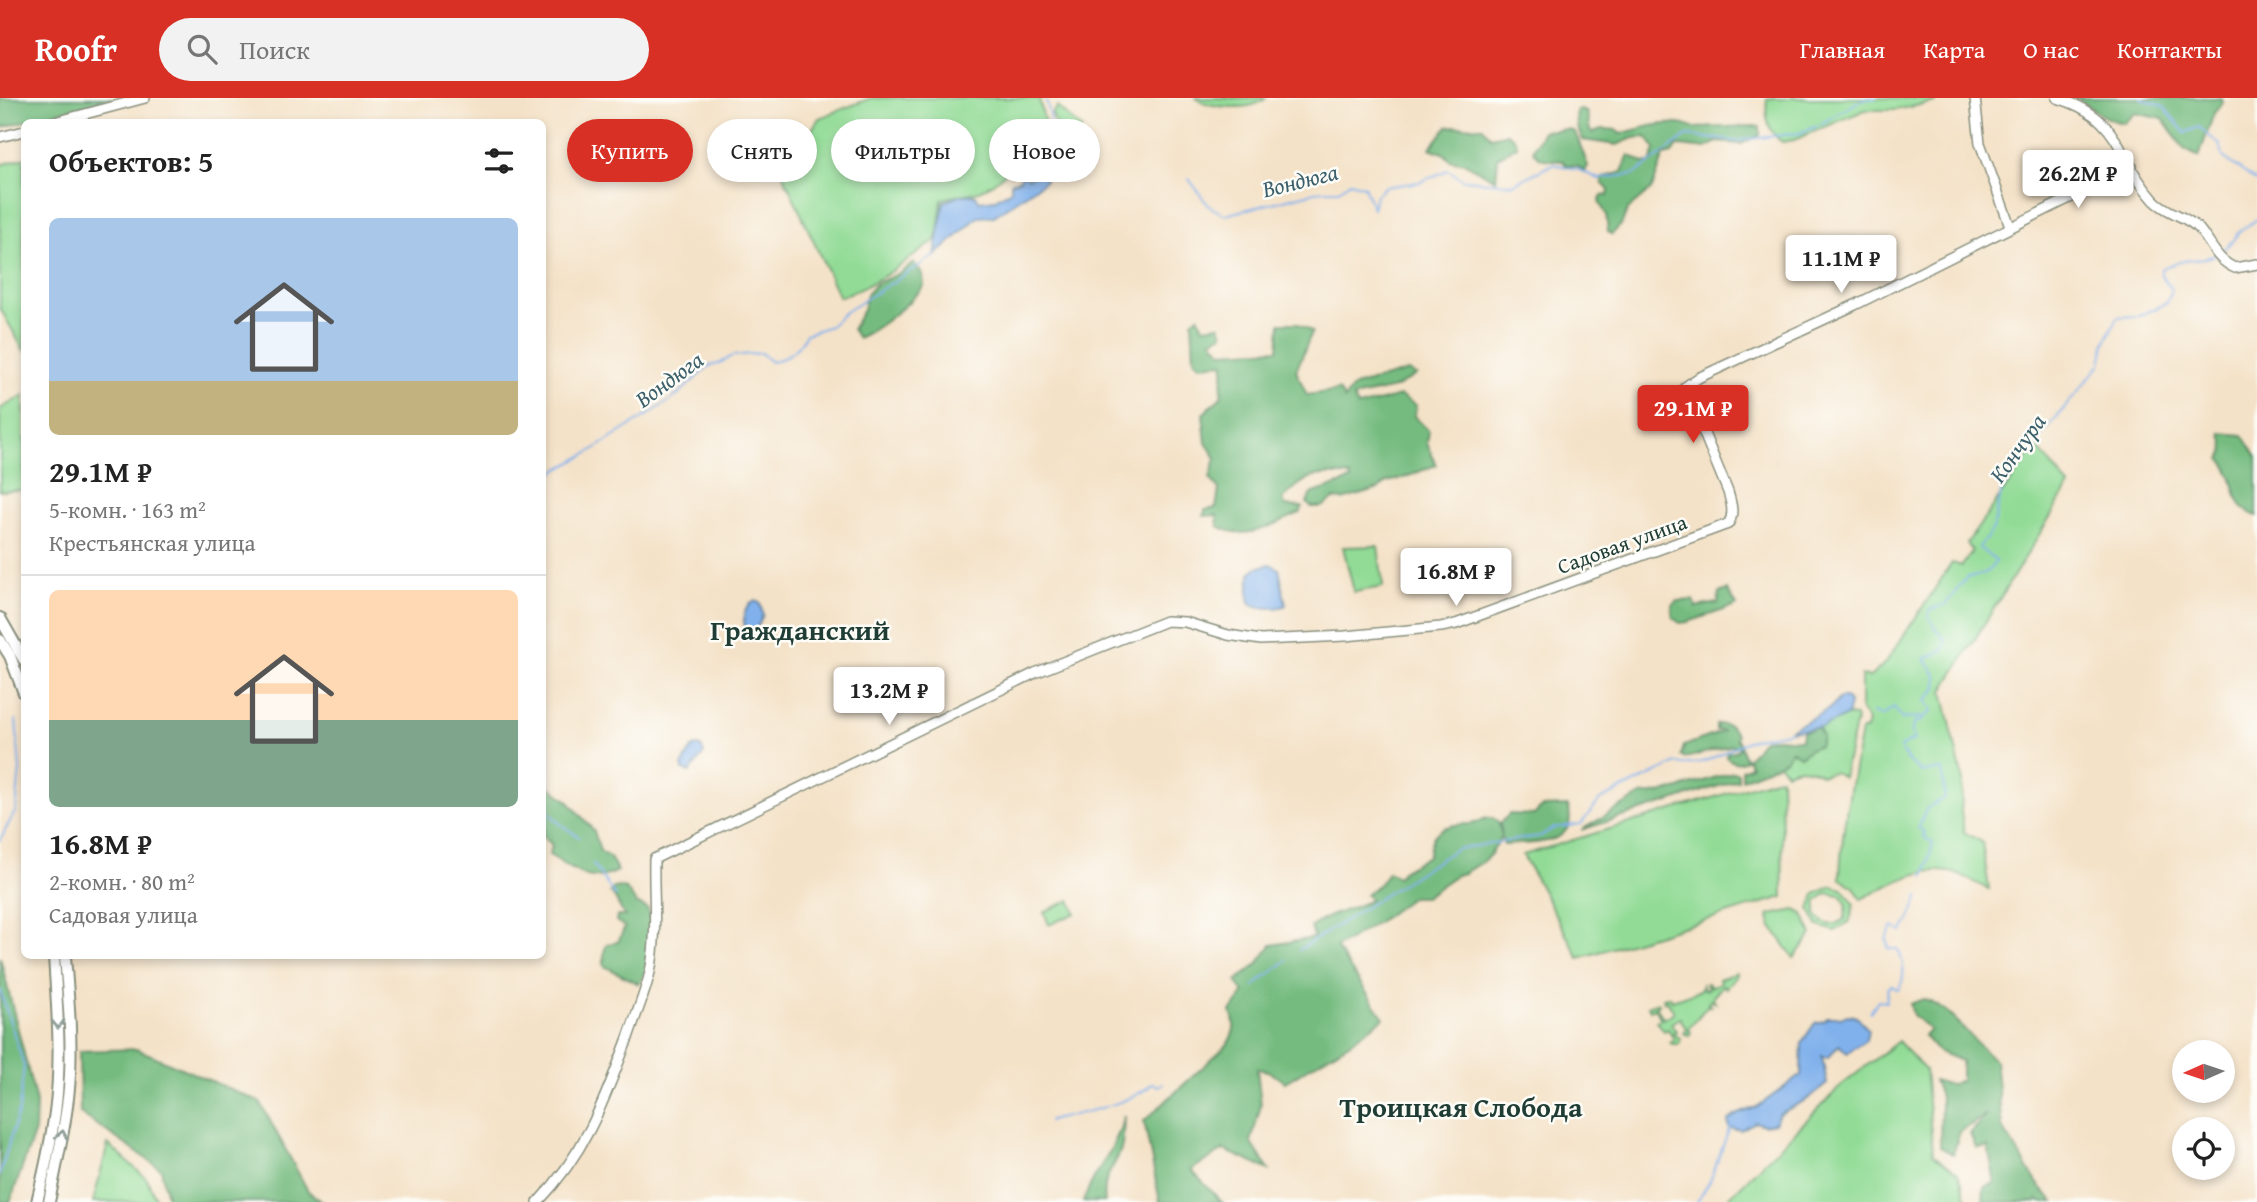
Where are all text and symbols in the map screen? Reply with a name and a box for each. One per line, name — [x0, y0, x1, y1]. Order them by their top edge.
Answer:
search box — [159, 18, 649, 81]
text: Roofr — [35, 25, 117, 73]
icon: search — [183, 30, 221, 68]
text: Поиск — [239, 30, 310, 69]
text: Главная — [1800, 32, 1885, 67]
text: Карта — [1923, 32, 1985, 67]
text: О нас — [2023, 32, 2079, 67]
text: Контакты — [2117, 32, 2222, 67]
chip: Купить — [567, 119, 693, 182]
chip: Снять — [707, 119, 817, 182]
chip: Фильтры — [831, 119, 975, 182]
chip: Новое — [989, 119, 1100, 182]
text: Объектов: 5 — [49, 139, 213, 183]
icon: filters — [480, 142, 518, 180]
pin: 26.2M ₽ — [2013, 150, 2143, 210]
water label: Вондюга — [1258, 155, 1342, 206]
text: 26.2M ₽ — [2038, 156, 2118, 189]
pin: 11.1M ₽ — [1776, 236, 1906, 295]
text: 11.1M ₽ — [1801, 241, 1881, 274]
icon: home — [221, 264, 347, 390]
water label: Вондюга — [627, 343, 710, 416]
pin: 29.1M ₽ — [1628, 386, 1758, 445]
text: 29.1M ₽ — [1653, 391, 1733, 424]
water label: Кончура — [1981, 407, 2053, 489]
text: 29.1M ₽ — [49, 449, 152, 493]
text: 5-комн. · 163 m² — [49, 493, 206, 526]
street label: Садовая улица — [1553, 506, 1691, 582]
text: Крестьянская улица — [49, 526, 255, 559]
pin: 16.8M ₽ — [1391, 548, 1521, 608]
text: 16.8M ₽ — [1416, 554, 1496, 587]
district label: Гражданский — [710, 609, 890, 650]
icon: home — [221, 636, 347, 762]
pin: 13.2M ₽ — [824, 668, 954, 727]
text: 13.2M ₽ — [849, 673, 929, 706]
text: 16.8M ₽ — [49, 821, 152, 865]
text: 2-комн. · 80 m² — [49, 865, 195, 898]
text: Садовая улица — [49, 898, 198, 931]
one-way arrow — [50, 1018, 65, 1029]
north arrow — [2172, 1040, 2235, 1102]
map controls — [2172, 1040, 2235, 1180]
district label: Троицкая Слобода — [1339, 1086, 1583, 1127]
button: locate — [2172, 1117, 2235, 1180]
one-way arrow — [54, 1129, 69, 1141]

